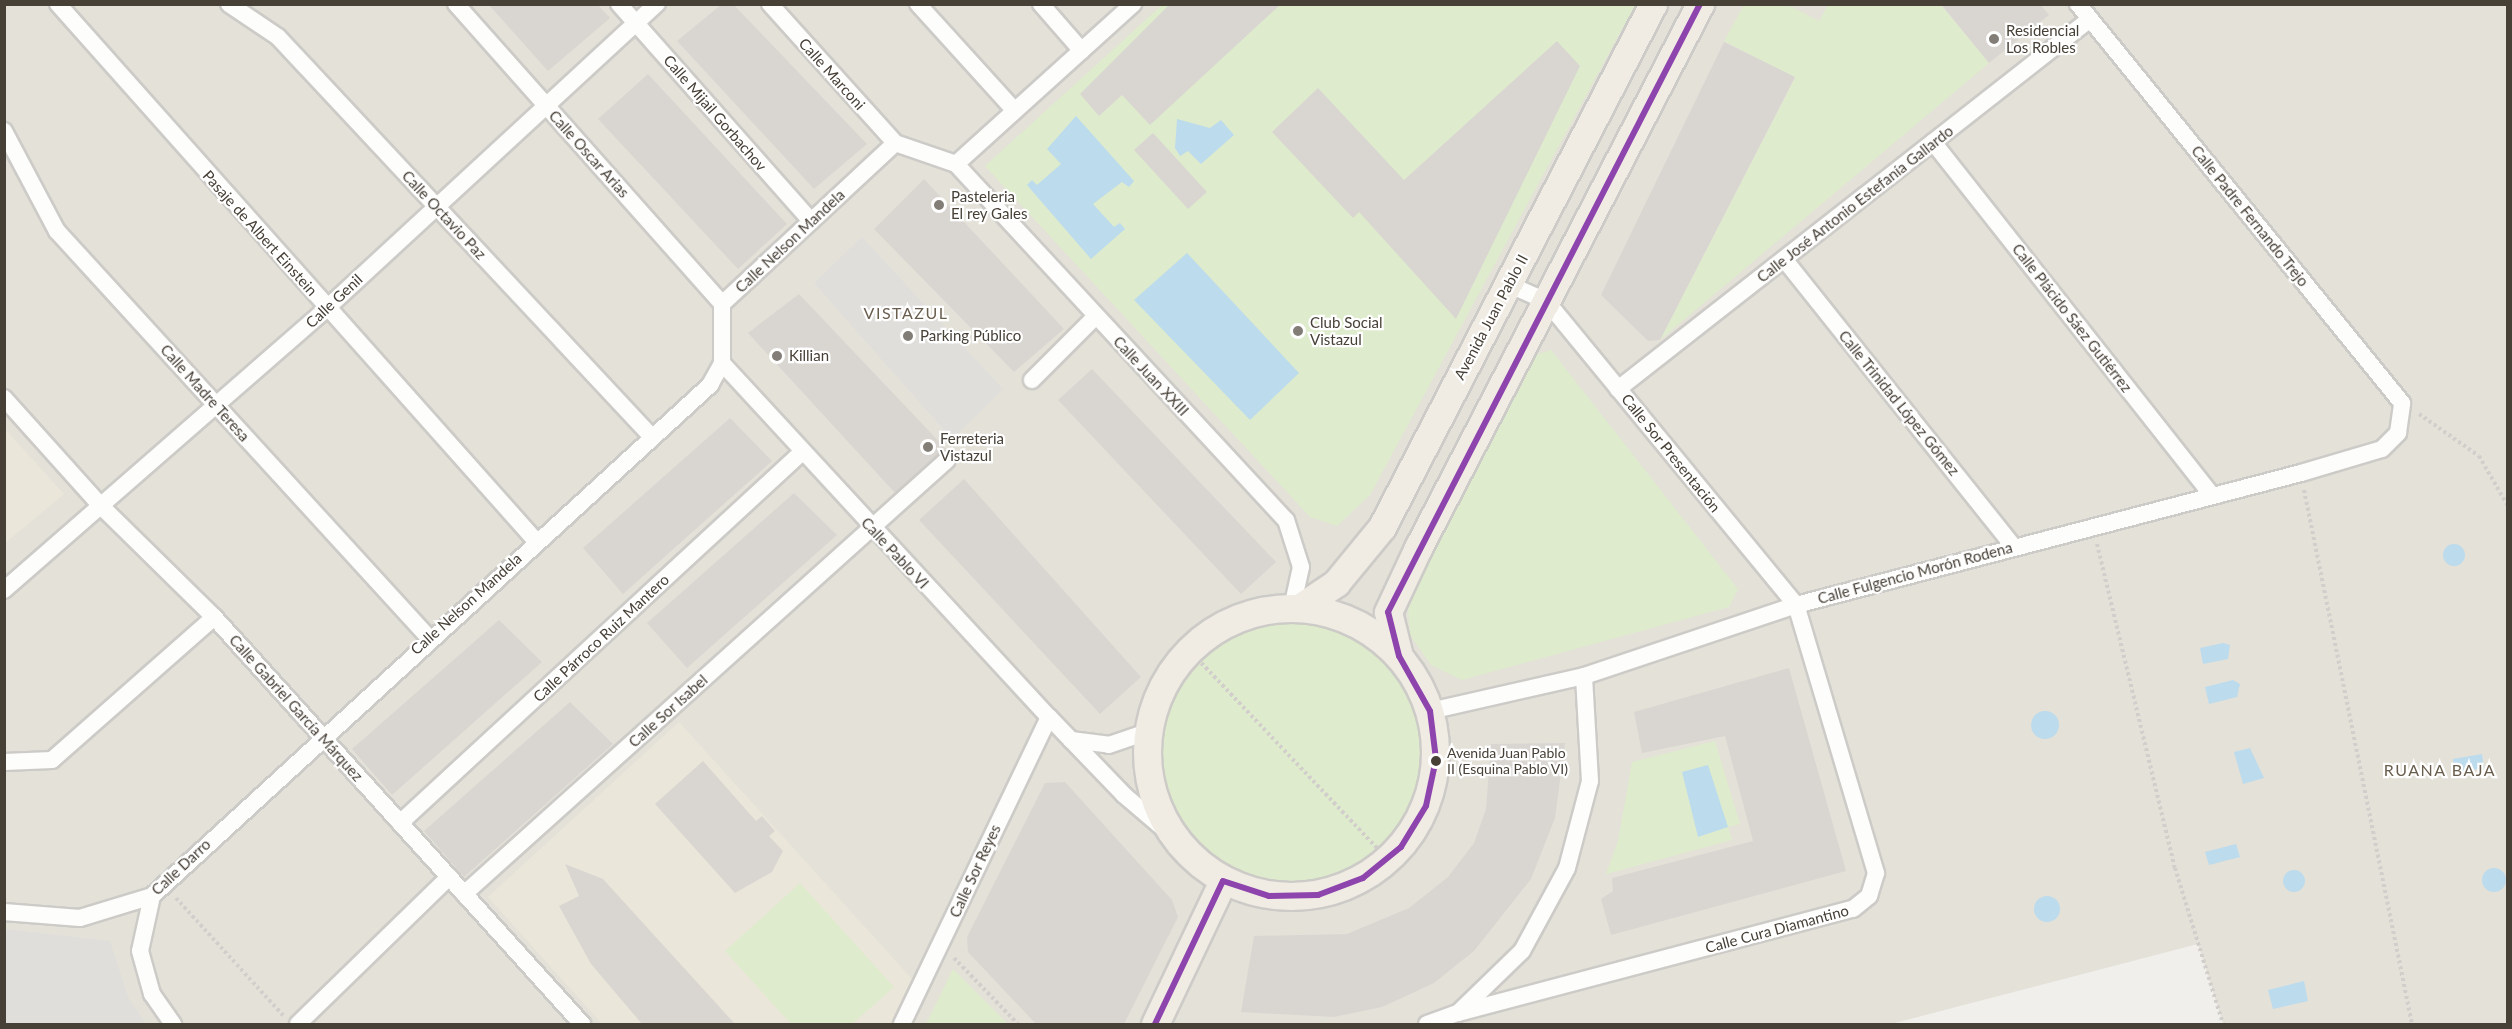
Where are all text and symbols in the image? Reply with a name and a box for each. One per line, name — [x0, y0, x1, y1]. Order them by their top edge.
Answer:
place label: Residencial Los Robles — [2006, 21, 2079, 56]
marker: Residencial Los Robles — [1987, 32, 2001, 46]
street label: Calle Marconi — [795, 34, 869, 114]
street label: Calle Mijail Gorbachov — [660, 51, 770, 175]
street label: Calle Oscar Arias — [545, 106, 633, 202]
street label: Calle José Antonio Estefanía Gallardo — [1753, 122, 1957, 286]
street label: Calle Padre Fernando Trejo — [2188, 142, 2312, 290]
street label: Pasaje de Albert Einstein — [199, 167, 321, 299]
street label: Calle Octavio Paz — [398, 167, 490, 263]
street label: Calle Nelson Mandela — [732, 186, 848, 296]
place label: Pasteleria El rey Gales — [951, 187, 1028, 222]
marker: Pasteleria El rey Gales — [932, 198, 946, 212]
street label: Calle Plácido Sáez Gutiérrez — [2008, 240, 2136, 396]
street label: Avenida Juan Pablo II — [1450, 251, 1532, 383]
street label: Calle Genil — [302, 270, 366, 332]
district label: VISTAZUL — [864, 303, 948, 323]
place label: Club Social Vistazul — [1310, 313, 1383, 348]
marker: Club Social Vistazul — [1291, 324, 1305, 338]
place label: Parking Público — [920, 327, 1021, 345]
street label: Calle Trinidad López Gómez — [1835, 327, 1963, 479]
marker: Parking Público — [901, 329, 915, 343]
street label: Calle Juan XXIII — [1109, 332, 1193, 420]
street label: Calle Madre Teresa — [157, 341, 253, 445]
place label: Killian — [789, 347, 829, 365]
marker: Killian — [770, 349, 784, 363]
street label: Calle Sor Presentación — [1618, 390, 1724, 516]
place label: Ferreteria Vistazul — [940, 429, 1004, 464]
marker: Ferreteria Vistazul — [921, 440, 935, 454]
street label: Calle Pablo VI — [857, 514, 933, 592]
street label: Calle Fulgencio Morón Rodena — [1816, 538, 2014, 608]
street label: Calle Nelson Mandela — [407, 549, 525, 659]
street label: Calle Párroco Ruiz Mantero — [529, 570, 673, 706]
street label: Calle Gabriel García Márquez — [225, 631, 367, 785]
street label: Calle Sor Isabel — [625, 671, 711, 751]
place label: Avenida Juan Pablo II (Esquina Pablo VI) — [1447, 745, 1568, 778]
marker: Avenida Juan Pablo II (Esquina Pablo VI) — [1430, 755, 1442, 767]
district label: RUANA BAJA — [2384, 760, 2496, 780]
street label: Calle Sor Reyes — [946, 822, 1004, 920]
street label: Calle Darro — [148, 835, 214, 899]
street label: Calle Cura Diamantino — [1703, 901, 1851, 957]

